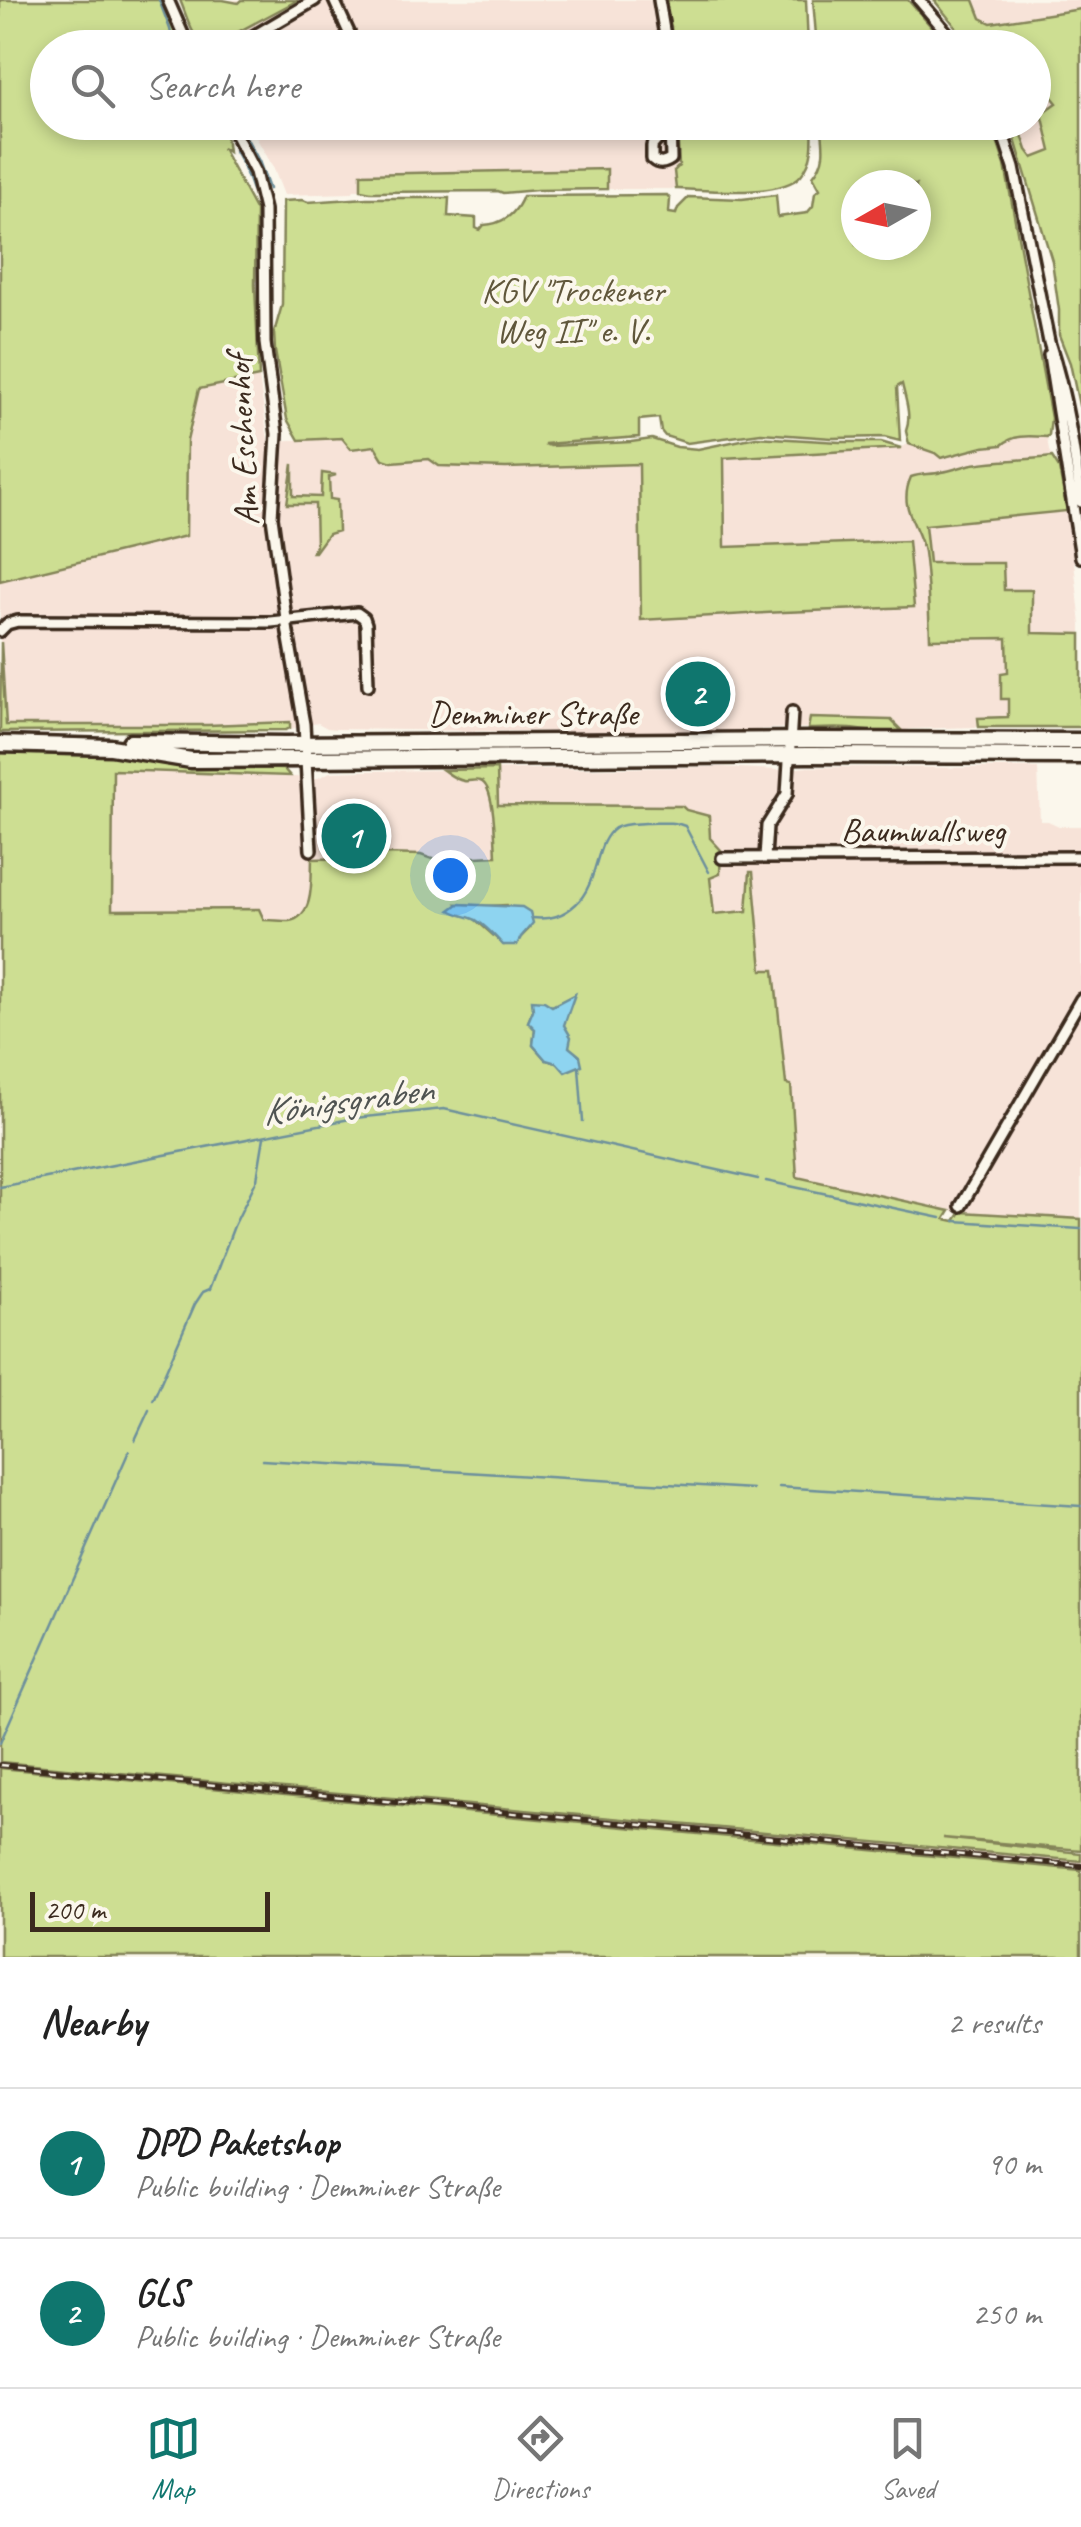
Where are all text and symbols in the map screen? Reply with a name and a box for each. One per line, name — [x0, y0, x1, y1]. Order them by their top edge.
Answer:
search box — [30, 30, 1051, 140]
icon: search — [65, 58, 120, 113]
text: Search here — [145, 62, 300, 109]
north arrow — [841, 170, 931, 260]
park label: KGV "Trockener Weg II" e. V. — [482, 268, 667, 353]
street label: Am Eschenhof — [215, 346, 269, 527]
pin: 2 — [666, 656, 730, 732]
street label: Demminer Straße — [428, 691, 640, 736]
pin: 1 — [322, 798, 386, 874]
street label: Baumwallsweg — [841, 808, 1007, 853]
your location — [425, 850, 476, 901]
water label: Königsgraben — [259, 1065, 438, 1136]
scale bar — [30, 1887, 270, 1932]
text: 200 m — [45, 1892, 105, 1927]
text: Nearby — [40, 1996, 146, 2049]
text: 2 results — [947, 2002, 1041, 2043]
text: DPD Paketshop — [135, 2119, 339, 2166]
text: 1 — [65, 2143, 80, 2184]
text: 90 m — [987, 2143, 1041, 2184]
text: Public building · Demminer Straße — [135, 2166, 500, 2207]
text: GLS — [135, 2269, 187, 2316]
text: 2 — [65, 2293, 80, 2334]
text: 250 m — [972, 2293, 1041, 2334]
text: Public building · Demminer Straße — [135, 2316, 500, 2357]
tab: Map — [146, 2411, 201, 2506]
tab: Directions — [492, 2411, 589, 2506]
tab: Saved — [880, 2411, 935, 2506]

